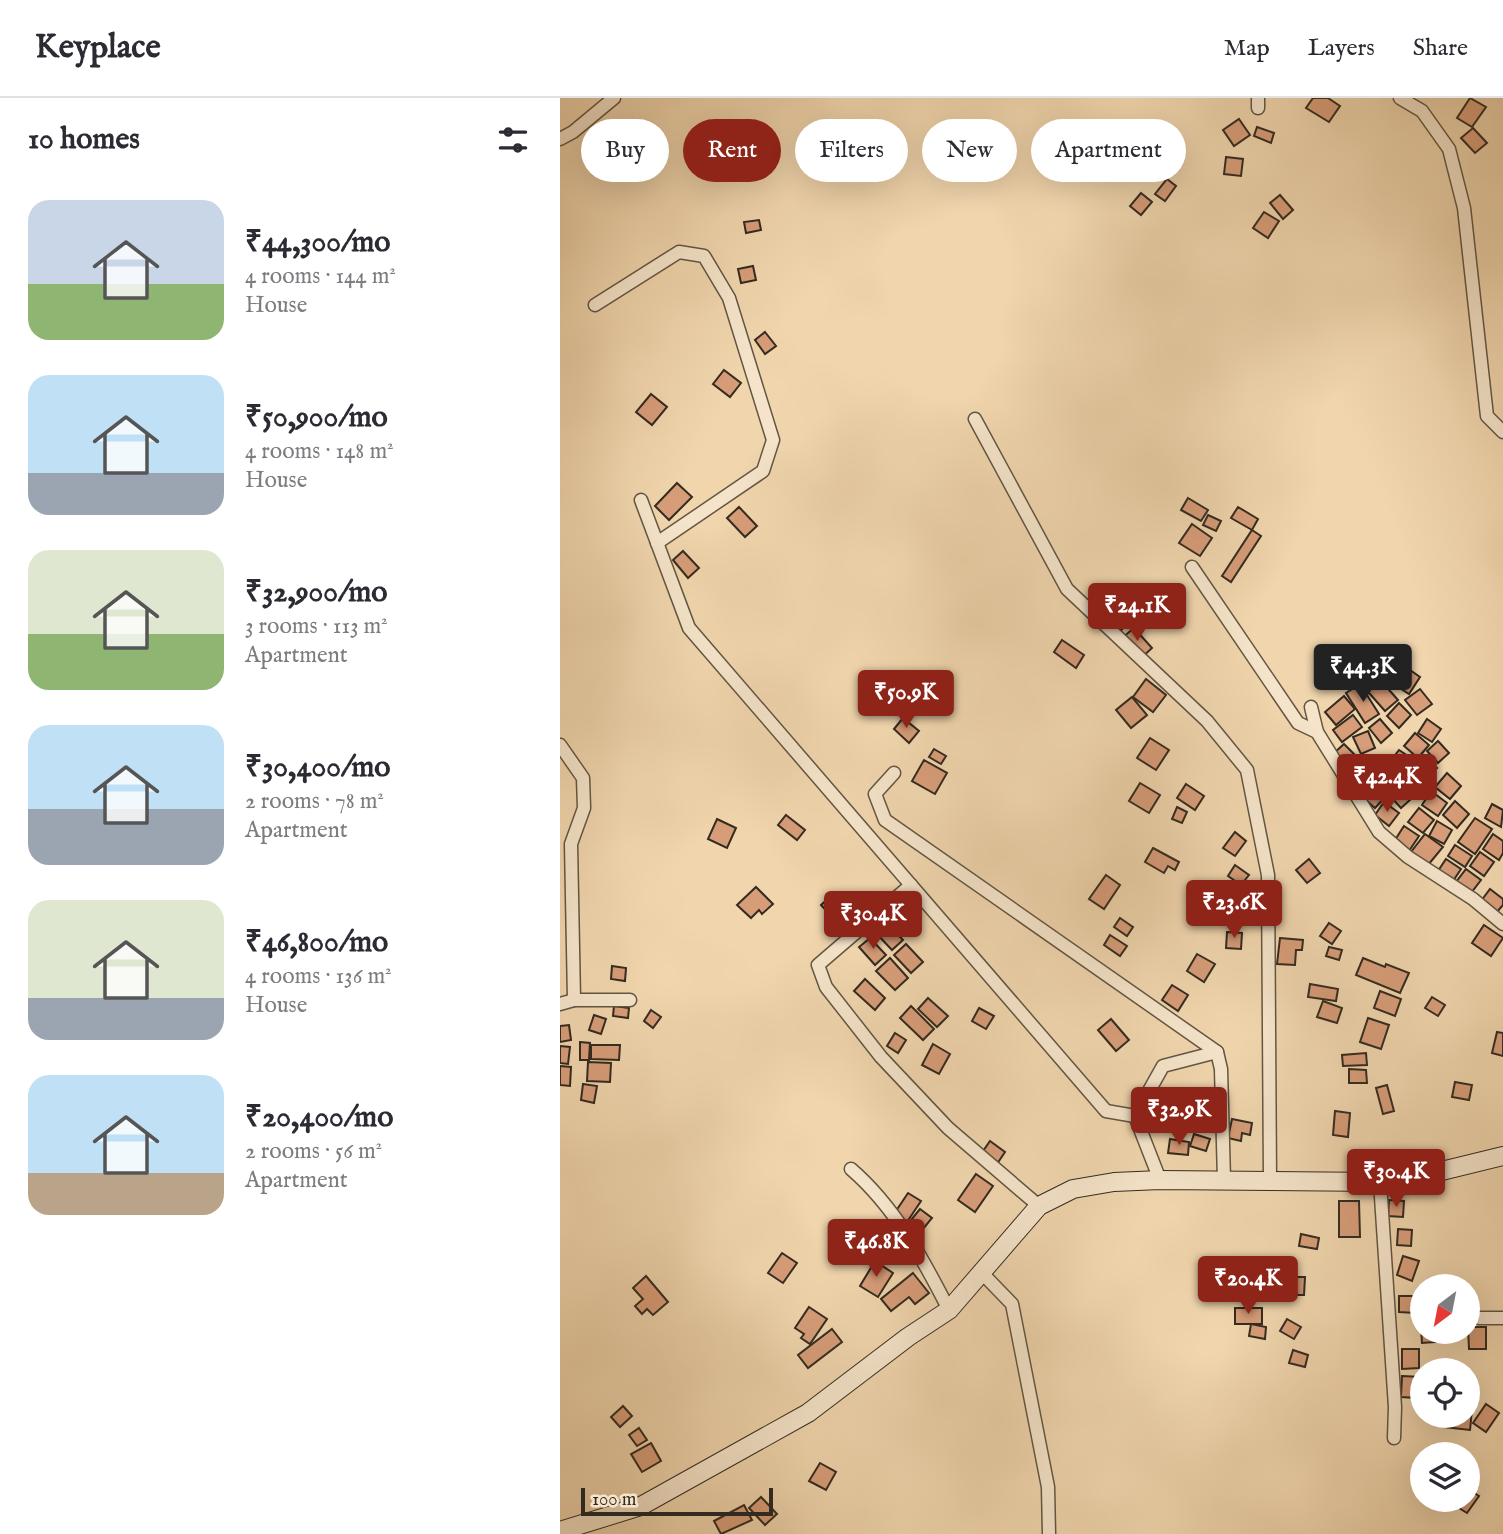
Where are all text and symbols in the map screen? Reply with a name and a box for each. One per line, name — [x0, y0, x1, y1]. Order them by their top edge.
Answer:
text: Keyplace — [35, 27, 161, 69]
text: Map — [1224, 33, 1270, 64]
text: Layers — [1308, 33, 1375, 64]
text: Share — [1413, 33, 1468, 64]
chip: Buy — [581, 119, 669, 182]
chip: Rent — [683, 119, 781, 182]
chip: Filters — [795, 119, 908, 182]
chip: New — [922, 119, 1017, 182]
chip: Apartment — [1031, 119, 1186, 182]
text: 10 homes — [28, 121, 140, 159]
icon: filters — [494, 121, 532, 159]
text: ₹44,300/mo — [245, 224, 390, 262]
icon: home — [84, 228, 168, 312]
text: 4 rooms · 144 m² — [245, 262, 396, 291]
text: House — [245, 291, 307, 320]
text: ₹50,900/mo — [245, 399, 388, 437]
icon: home — [84, 403, 168, 487]
text: 4 rooms · 148 m² — [245, 437, 394, 466]
text: House — [245, 466, 307, 495]
text: ₹32,900/mo — [245, 574, 387, 612]
icon: home — [84, 578, 168, 662]
pin: ₹24.1K — [1080, 584, 1194, 643]
text: ₹24.1K — [1104, 591, 1170, 620]
text: 3 rooms · 113 m² — [245, 612, 388, 641]
text: Apartment — [245, 641, 348, 670]
pin: ₹44.3K — [1306, 644, 1420, 704]
text: ₹44.3K — [1330, 652, 1396, 681]
pin: ₹50.9K — [849, 670, 963, 730]
text: ₹50.9K — [874, 678, 938, 707]
text: ₹30,400/mo — [245, 749, 390, 787]
icon: home — [84, 753, 168, 837]
pin: ₹42.4K — [1330, 754, 1444, 814]
text: ₹42.4K — [1353, 762, 1421, 791]
text: 2 rooms · 78 m² — [245, 787, 384, 816]
text: Apartment — [245, 816, 348, 845]
pin: ₹23.6K — [1177, 880, 1291, 940]
text: ₹23.6K — [1202, 888, 1266, 917]
pin: ₹30.4K — [816, 892, 930, 951]
text: ₹30.4K — [840, 899, 906, 928]
text: ₹46,800/mo — [245, 924, 388, 962]
icon: home — [84, 928, 168, 1012]
text: 4 rooms · 136 m² — [245, 962, 392, 991]
text: House — [245, 991, 307, 1020]
pin: ₹32.9K — [1122, 1088, 1236, 1147]
text: ₹32.9K — [1147, 1095, 1211, 1124]
text: ₹20,400/mo — [245, 1099, 393, 1137]
icon: home — [84, 1103, 168, 1187]
text: 2 rooms · 56 m² — [245, 1137, 382, 1166]
pin: ₹30.4K — [1339, 1150, 1453, 1209]
text: ₹30.4K — [1363, 1157, 1429, 1186]
text: Apartment — [245, 1166, 348, 1195]
pin: ₹46.8K — [819, 1220, 933, 1279]
text: ₹46.8K — [844, 1227, 908, 1256]
pin: ₹20.4K — [1191, 1256, 1305, 1316]
text: ₹20.4K — [1214, 1264, 1282, 1293]
north arrow — [1410, 1274, 1480, 1344]
map controls — [1410, 1274, 1480, 1512]
button: locate — [1410, 1358, 1480, 1428]
button: layers — [1410, 1442, 1480, 1512]
scale bar — [581, 1485, 774, 1517]
text: 100 m — [592, 1488, 636, 1512]

